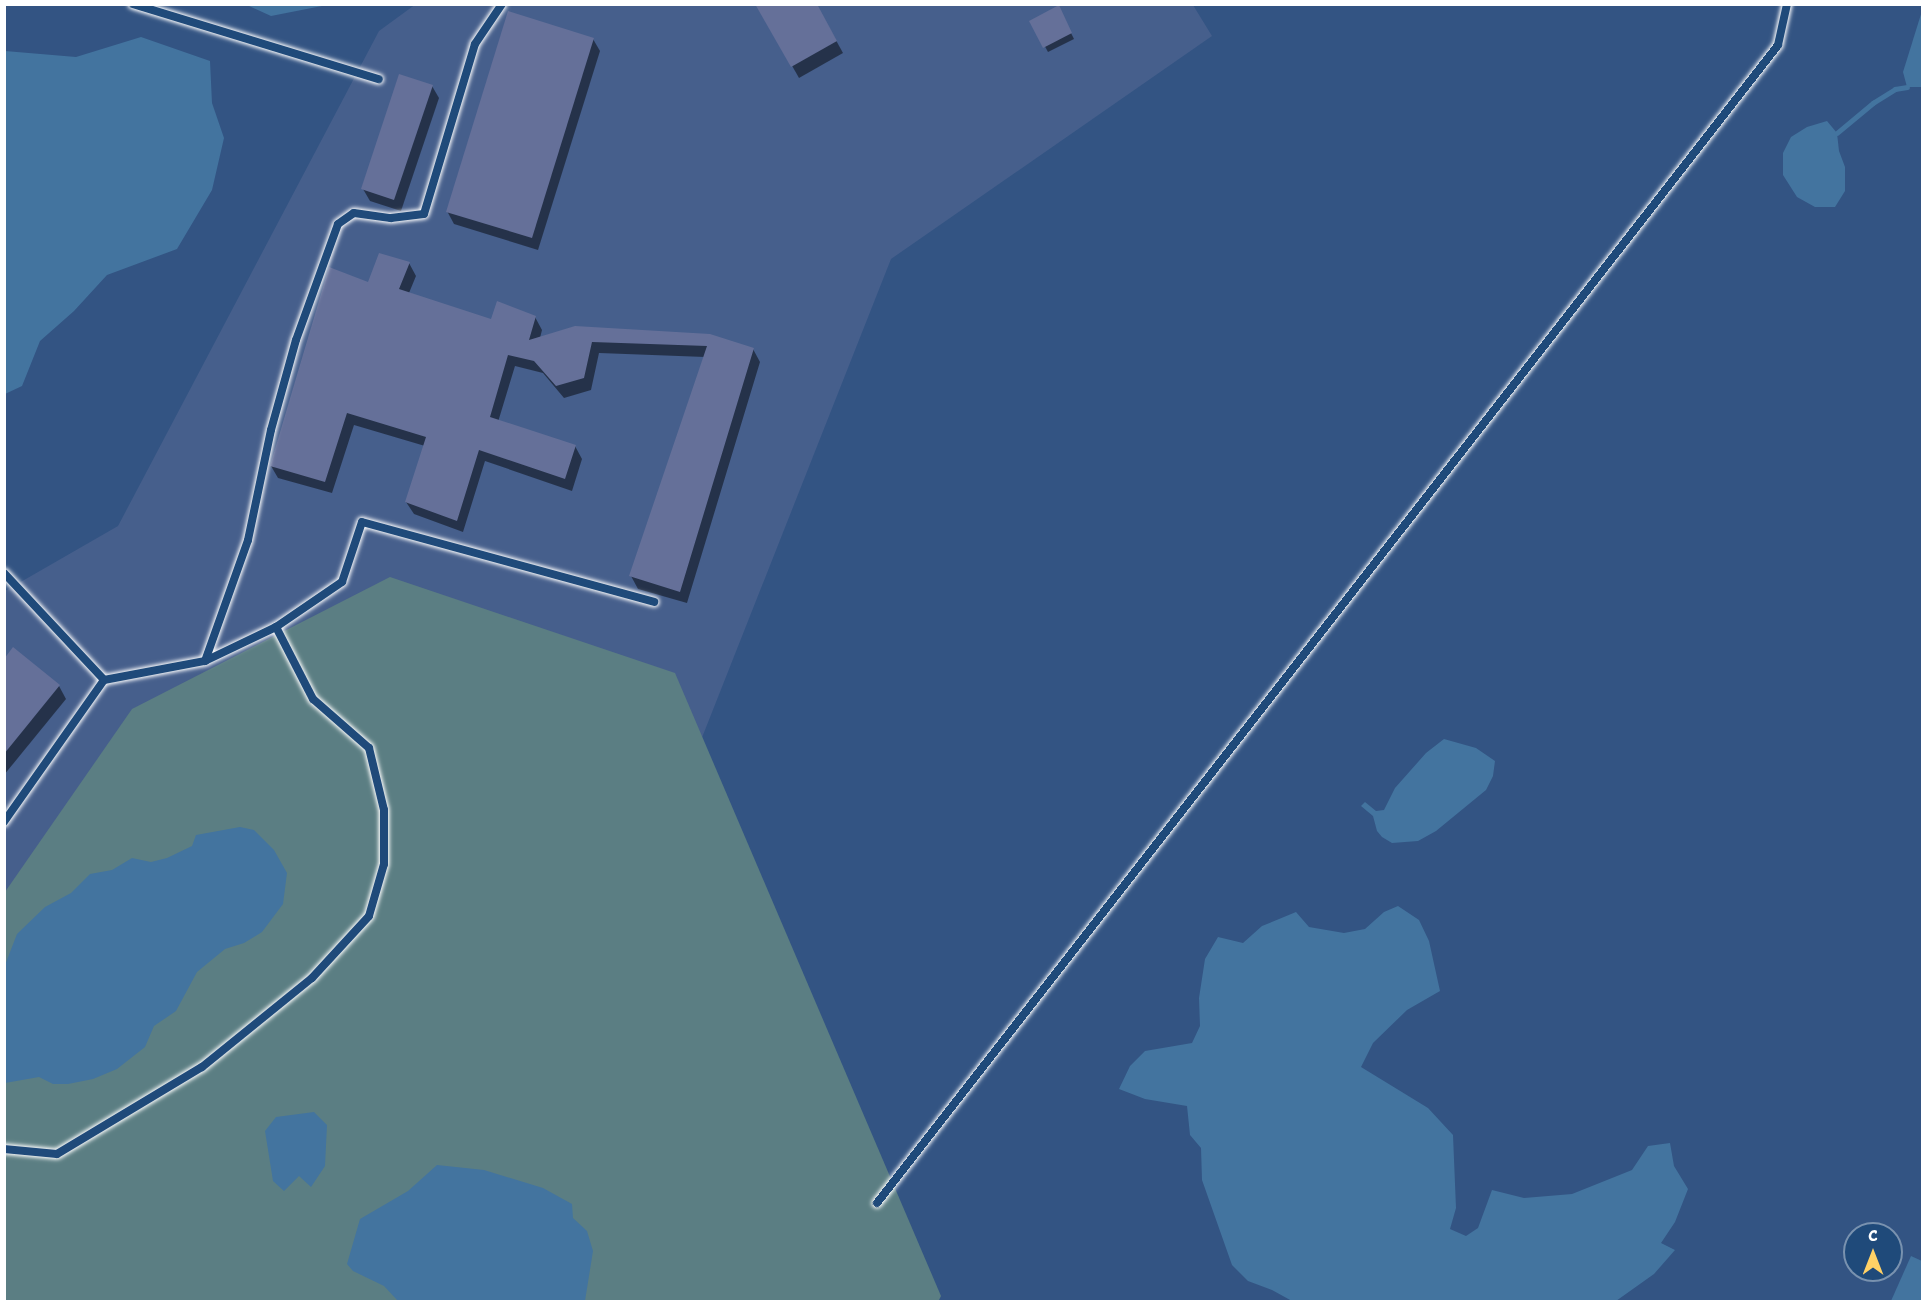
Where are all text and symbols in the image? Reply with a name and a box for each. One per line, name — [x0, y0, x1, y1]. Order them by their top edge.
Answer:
north arrow — [1843, 1222, 1903, 1282]
text: С — [1868, 1225, 1878, 1246]

